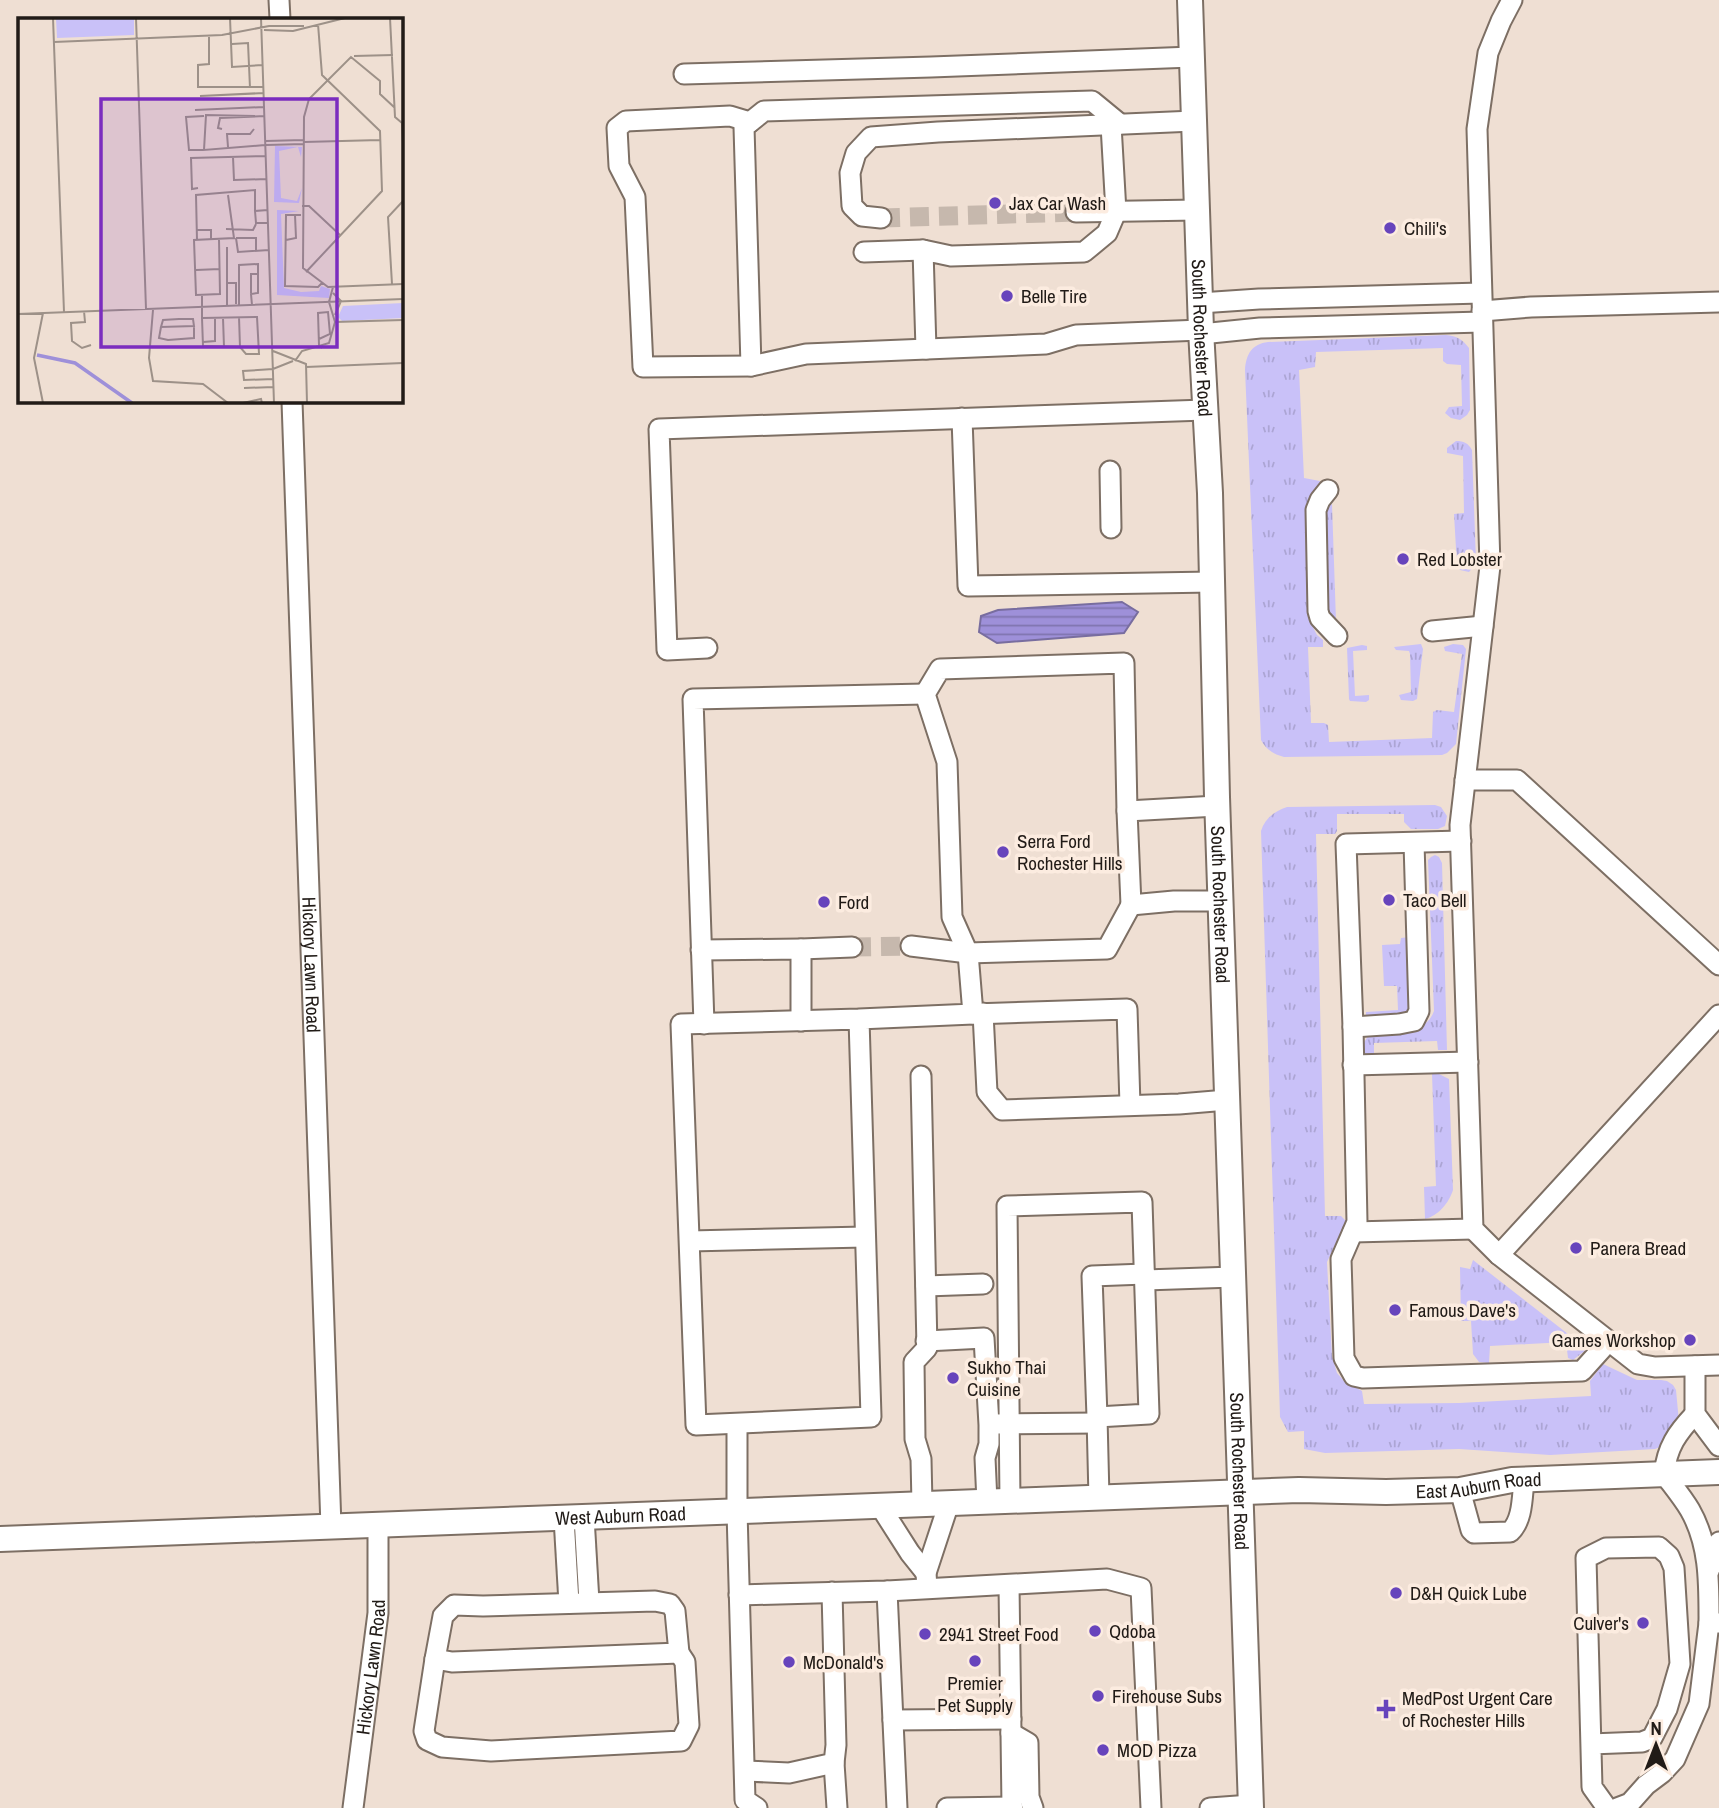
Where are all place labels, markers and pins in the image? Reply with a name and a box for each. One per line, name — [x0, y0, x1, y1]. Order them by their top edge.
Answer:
place label: Jax Car Wash — [1009, 190, 1106, 216]
marker: Jax Car Wash — [987, 195, 1003, 211]
place label: Chili's — [1404, 215, 1447, 241]
marker: Chili's — [1382, 220, 1398, 236]
place label: Belle Tire — [1021, 283, 1087, 309]
marker: Belle Tire — [999, 288, 1015, 304]
place label: Red Lobster — [1417, 546, 1503, 572]
marker: Red Lobster — [1395, 551, 1411, 567]
place label: Serra Ford Rochester Hills — [1017, 828, 1123, 876]
marker: Serra Ford Rochester Hills — [995, 844, 1011, 860]
place label: Taco Bell — [1403, 887, 1467, 913]
place label: Ford — [838, 889, 869, 915]
marker: Taco Bell — [1381, 892, 1397, 908]
marker: Ford — [816, 894, 832, 910]
place label: Panera Bread — [1590, 1235, 1686, 1261]
marker: Panera Bread — [1568, 1240, 1584, 1256]
place label: Famous Dave's — [1409, 1297, 1516, 1323]
marker: Famous Dave's — [1387, 1302, 1403, 1318]
place label: Games Workshop — [1552, 1327, 1676, 1353]
marker: Games Workshop — [1682, 1332, 1698, 1348]
place label: Sukho Thai Cuisine — [967, 1354, 1046, 1402]
marker: Sukho Thai Cuisine — [945, 1370, 961, 1386]
place label: D&H Quick Lube — [1410, 1580, 1527, 1606]
marker: D&H Quick Lube — [1388, 1585, 1404, 1601]
place label: Culver's — [1573, 1610, 1629, 1636]
marker: Culver's — [1635, 1615, 1651, 1631]
place label: Qdoba — [1109, 1618, 1156, 1644]
place label: 2941 Street Food — [939, 1621, 1059, 1647]
marker: Qdoba — [1087, 1623, 1103, 1639]
marker: 2941 Street Food — [917, 1626, 933, 1642]
place label: McDonald's — [803, 1649, 884, 1675]
marker: Premier Pet Supply — [967, 1653, 983, 1669]
marker: McDonald's — [781, 1654, 797, 1670]
place label: Premier Pet Supply — [937, 1670, 1013, 1718]
place label: Firehouse Subs — [1112, 1683, 1222, 1709]
place label: MedPost Urgent Care of Rochester Hills — [1402, 1685, 1553, 1733]
marker: Firehouse Subs — [1090, 1688, 1106, 1704]
marker: MedPost Urgent Care of Rochester Hills — [1376, 1699, 1396, 1719]
place label: MOD Pizza — [1117, 1737, 1197, 1763]
marker: MOD Pizza — [1095, 1742, 1111, 1758]

